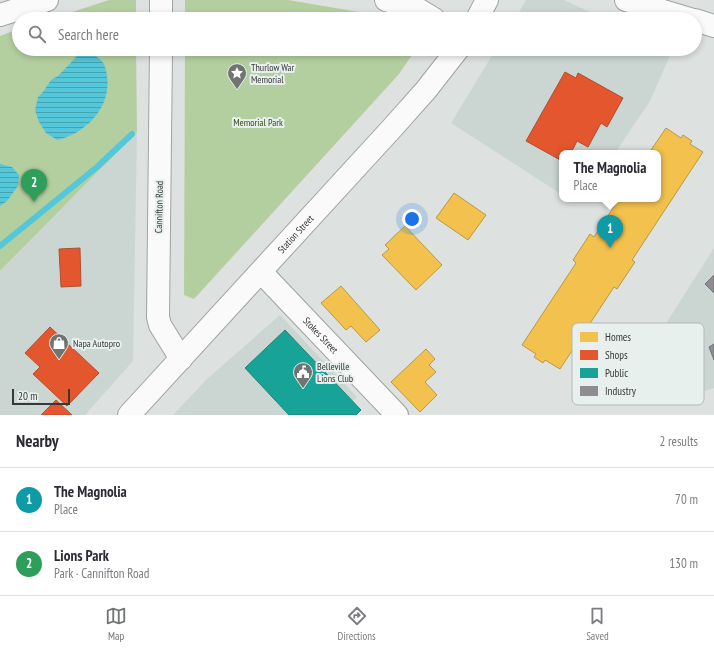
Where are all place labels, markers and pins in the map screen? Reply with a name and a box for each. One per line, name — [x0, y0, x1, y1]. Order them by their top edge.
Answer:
place label: Thurlow War Memorial — [251, 61, 295, 86]
place icon: Thurlow War Memorial — [226, 62, 248, 90]
pin: 2 — [21, 169, 47, 202]
pin: 1 — [597, 215, 623, 248]
shop icon: Napa Autopro — [48, 332, 70, 360]
place label: Napa Autopro — [73, 337, 120, 350]
place label: Belleville Lions Club — [317, 360, 353, 385]
public building icon: Belleville Lions Club — [292, 361, 314, 389]

